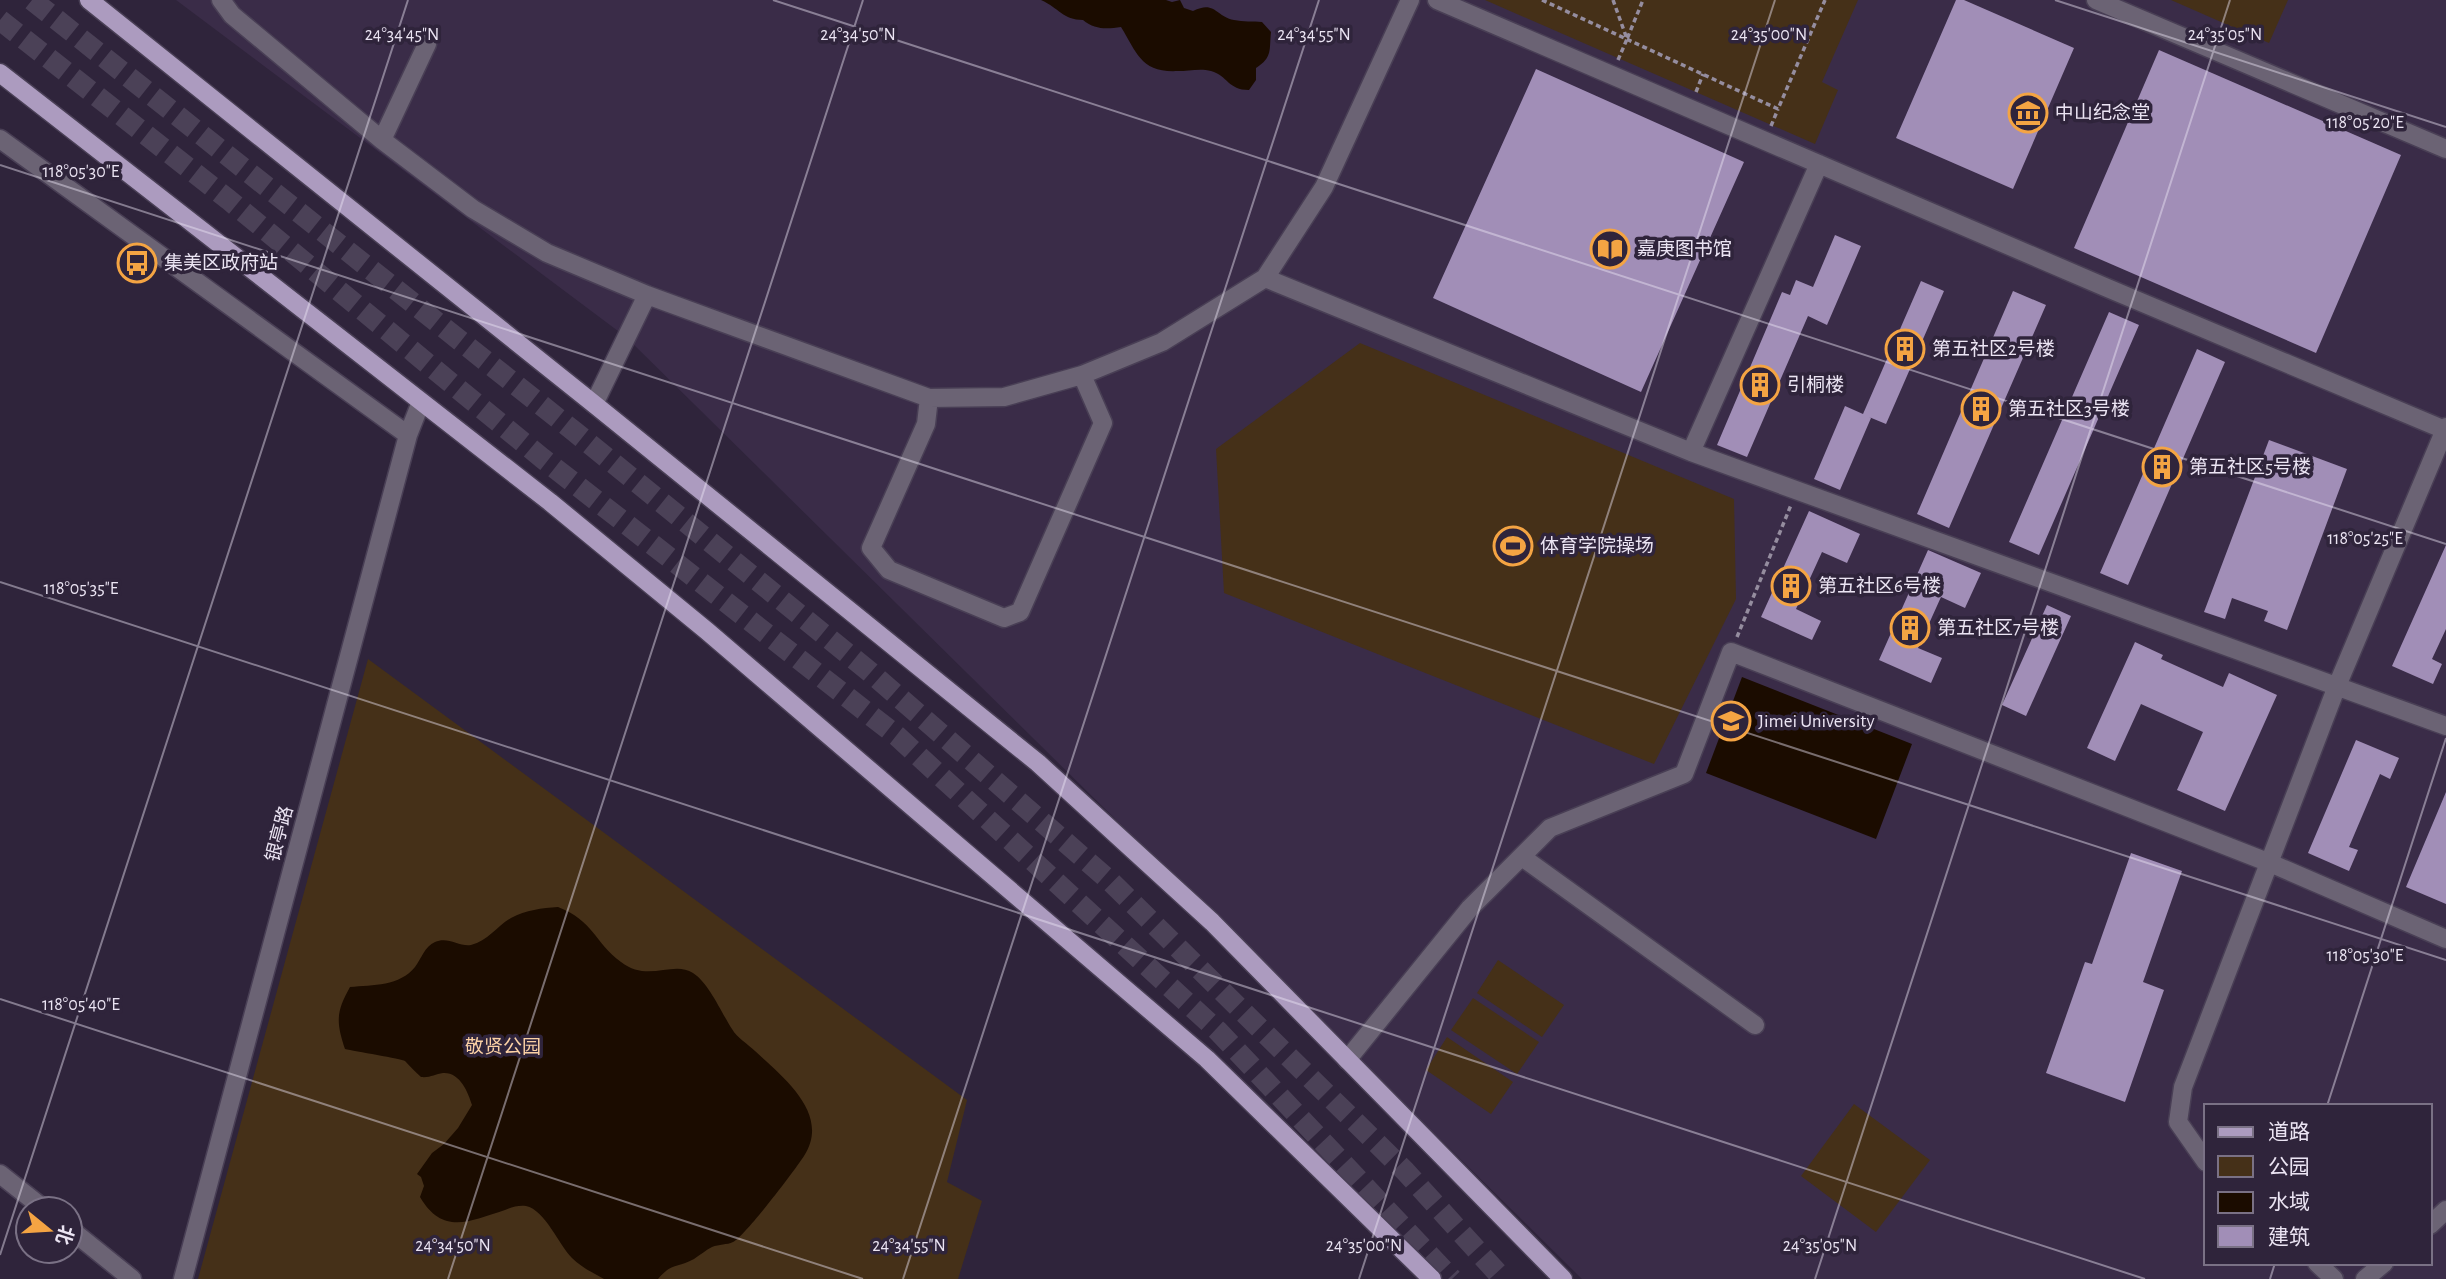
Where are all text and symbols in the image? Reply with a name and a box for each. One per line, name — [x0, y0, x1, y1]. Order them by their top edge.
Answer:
text: 24°34'45"N — [365, 26, 439, 44]
text: 24°34'50"N — [820, 26, 896, 44]
text: 24°34'55"N — [1277, 26, 1351, 44]
text: 24°35'00"N — [1731, 26, 1807, 44]
text: 24°35'05"N — [2188, 26, 2262, 44]
museum icon: 中山纪念堂 — [2007, 92, 2049, 134]
place label: 中山纪念堂 — [2055, 102, 2150, 123]
text: 118°05'20"E — [2326, 114, 2404, 132]
text: 118°05'30"E — [43, 163, 120, 181]
library icon: 嘉庚图书馆 — [1589, 228, 1631, 270]
place label: 嘉庚图书馆 — [1637, 238, 1732, 259]
bus stop icon: 集美区政府站 — [116, 242, 158, 284]
place label: 集美区政府站 — [164, 252, 278, 273]
building icon: 第五社区2号楼 — [1884, 328, 1926, 370]
place label: 第五社区2号楼 — [1932, 338, 2055, 359]
building icon: 引桐楼 — [1739, 364, 1781, 406]
place label: 引桐楼 — [1787, 375, 1844, 395]
building icon: 第五社区3号楼 — [1960, 388, 2002, 430]
place label: 第五社区3号楼 — [2008, 398, 2130, 419]
building icon: 第五社区5号楼 — [2141, 446, 2183, 488]
place label: 第五社区5号楼 — [2189, 456, 2311, 477]
sports icon: 体育学院操场 — [1492, 525, 1534, 567]
text: 118°05'25"E — [2327, 530, 2403, 548]
place label: 体育学院操场 — [1540, 535, 1654, 556]
building icon: 第五社区6号楼 — [1770, 565, 1812, 607]
place label: 第五社区6号楼 — [1818, 575, 1941, 596]
text: 118°05'35"E — [44, 580, 119, 598]
building icon: 第五社区7号楼 — [1889, 607, 1931, 649]
place label: 第五社区7号楼 — [1937, 617, 2059, 638]
school or university icon: Jimei University — [1710, 700, 1752, 742]
place label: Jimei University — [1758, 712, 1875, 731]
street label: 银亭路 — [262, 803, 297, 864]
text: 118°05'30"E — [2327, 947, 2404, 965]
text: 118°05'40"E — [42, 996, 120, 1014]
park label: 敬贤公园 — [465, 1037, 541, 1057]
legend — [2204, 1104, 2432, 1265]
text: 道路 — [2268, 1121, 2310, 1143]
text: 公园 — [2268, 1156, 2310, 1178]
text: 水域 — [2268, 1191, 2310, 1213]
north arrow — [14, 1195, 84, 1265]
text: 北 — [52, 1223, 77, 1247]
text: 建筑 — [2268, 1226, 2310, 1248]
text: 24°34'50"N — [415, 1237, 491, 1255]
text: 24°34'55"N — [872, 1237, 946, 1255]
text: 24°35'00"N — [1326, 1237, 1402, 1255]
text: 24°35'05"N — [1783, 1237, 1857, 1255]

